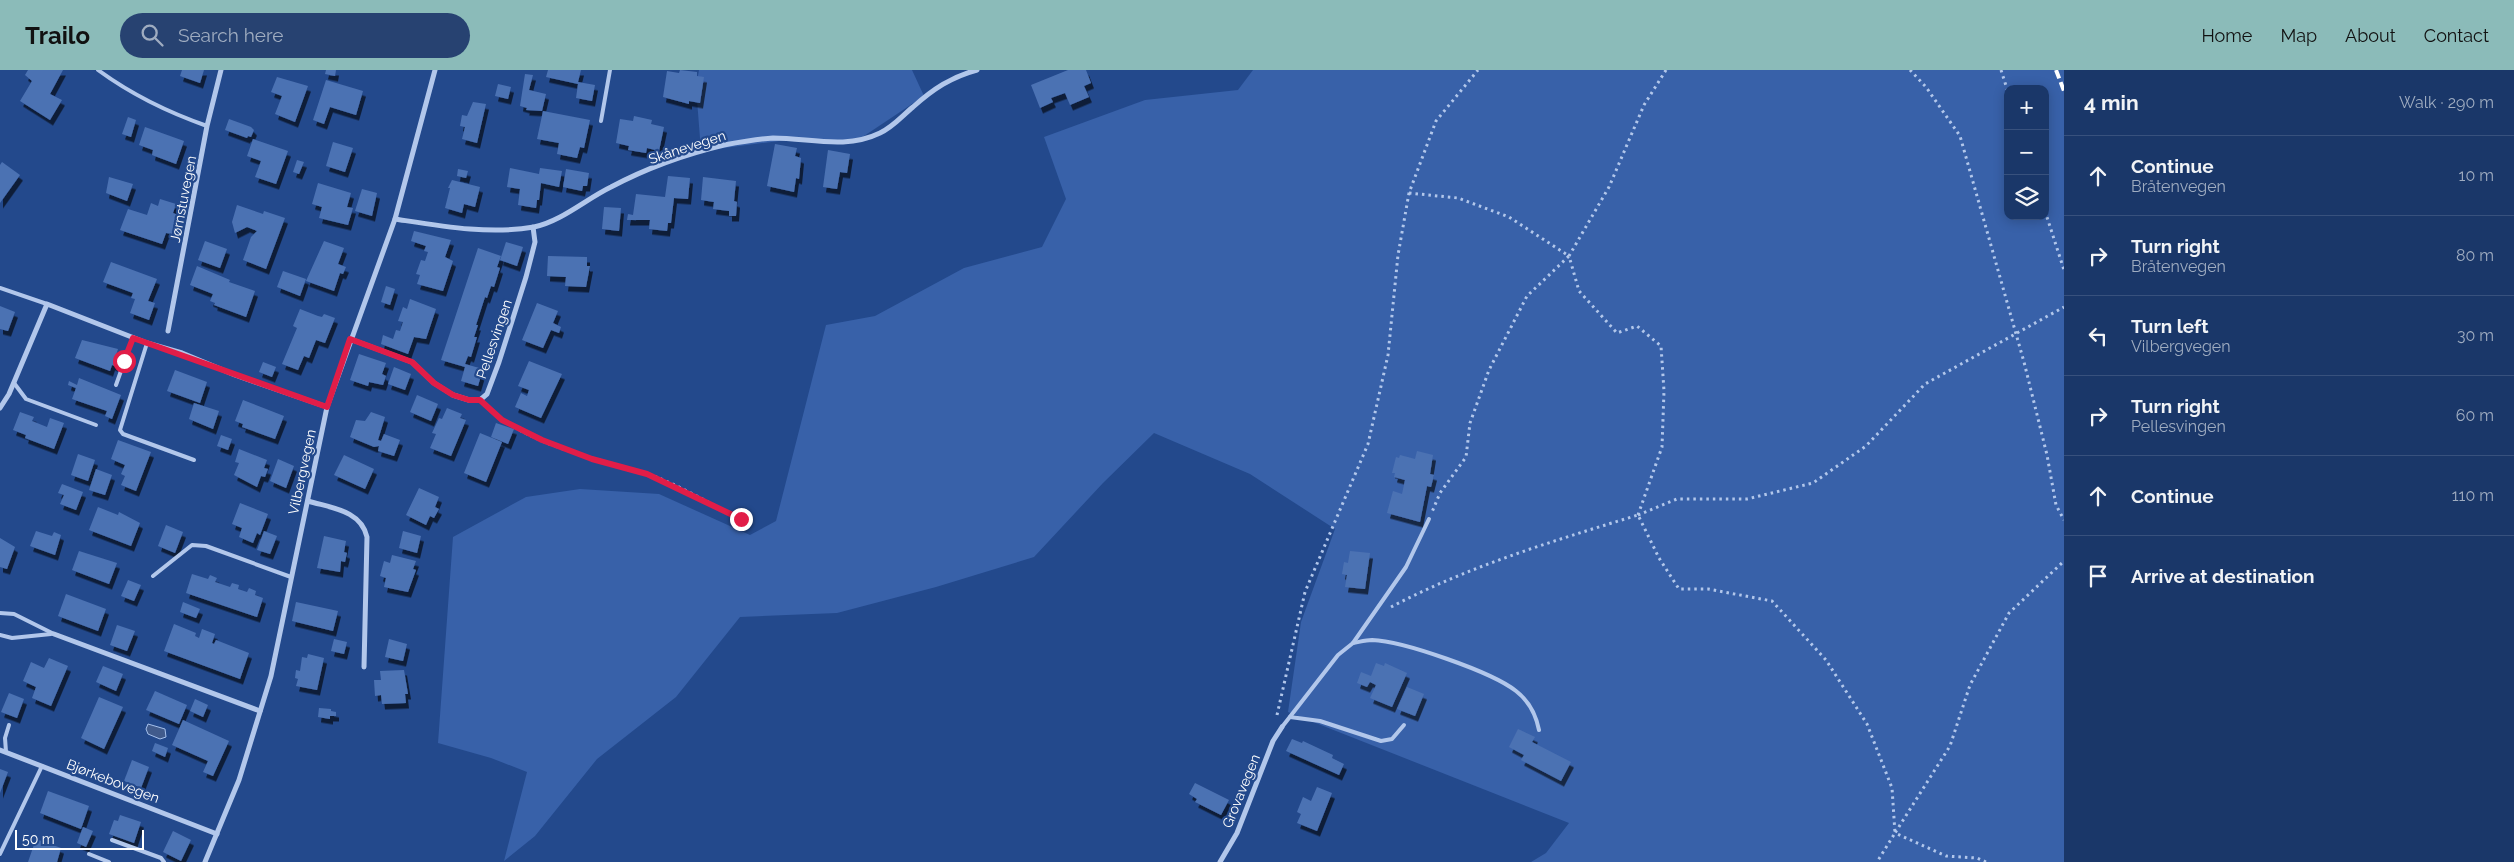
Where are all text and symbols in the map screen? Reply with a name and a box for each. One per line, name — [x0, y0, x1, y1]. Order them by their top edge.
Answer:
search box — [120, 13, 470, 58]
text: Trailo — [25, 21, 90, 50]
icon: search — [138, 21, 166, 49]
text: Search here — [178, 24, 283, 46]
text: Home — [2201, 25, 2252, 46]
text: Map — [2280, 25, 2317, 46]
text: About — [2345, 25, 2396, 46]
text: Contact — [2424, 25, 2489, 46]
map controls — [2004, 85, 2049, 220]
button: + — [2004, 85, 2049, 130]
text: 4 min — [2084, 90, 2139, 115]
text: Walk · 290 m — [2399, 93, 2494, 112]
street label: Skånevegen — [646, 127, 728, 167]
button: − — [2004, 130, 2049, 175]
street label: Jørnstuvegen — [167, 154, 199, 244]
text: Continue — [2131, 155, 2214, 177]
icon: ahead — [2084, 162, 2112, 190]
text: 10 m — [2459, 166, 2494, 185]
button: layers — [2004, 175, 2049, 220]
text: Bråtenvegen — [2131, 177, 2226, 196]
text: Turn right — [2131, 235, 2220, 257]
icon: right — [2084, 242, 2112, 270]
text: 80 m — [2456, 246, 2494, 265]
text: Bråtenvegen — [2131, 257, 2226, 276]
street label: Pellesvingen — [473, 297, 515, 381]
text: Turn left — [2131, 315, 2208, 337]
icon: left — [2084, 322, 2112, 350]
text: 30 m — [2457, 326, 2494, 345]
text: Vilbergvegen — [2131, 337, 2231, 356]
route start — [113, 350, 136, 373]
text: Turn right — [2131, 395, 2220, 417]
icon: right — [2084, 402, 2112, 430]
text: 60 m — [2456, 406, 2494, 425]
text: Pellesvingen — [2131, 417, 2226, 436]
street label: Vilbergvegen — [285, 428, 319, 516]
icon: ahead — [2084, 482, 2112, 510]
text: Continue — [2131, 485, 2214, 507]
text: 110 m — [2452, 486, 2494, 505]
route end — [730, 508, 753, 531]
icon: arrive — [2084, 562, 2112, 590]
text: Arrive at destination — [2131, 565, 2315, 587]
street label: Grovavegen — [1219, 752, 1263, 830]
street label: Bjørkebovegen — [64, 756, 162, 806]
scale bar — [15, 827, 144, 850]
text: 50 m — [22, 831, 55, 847]

